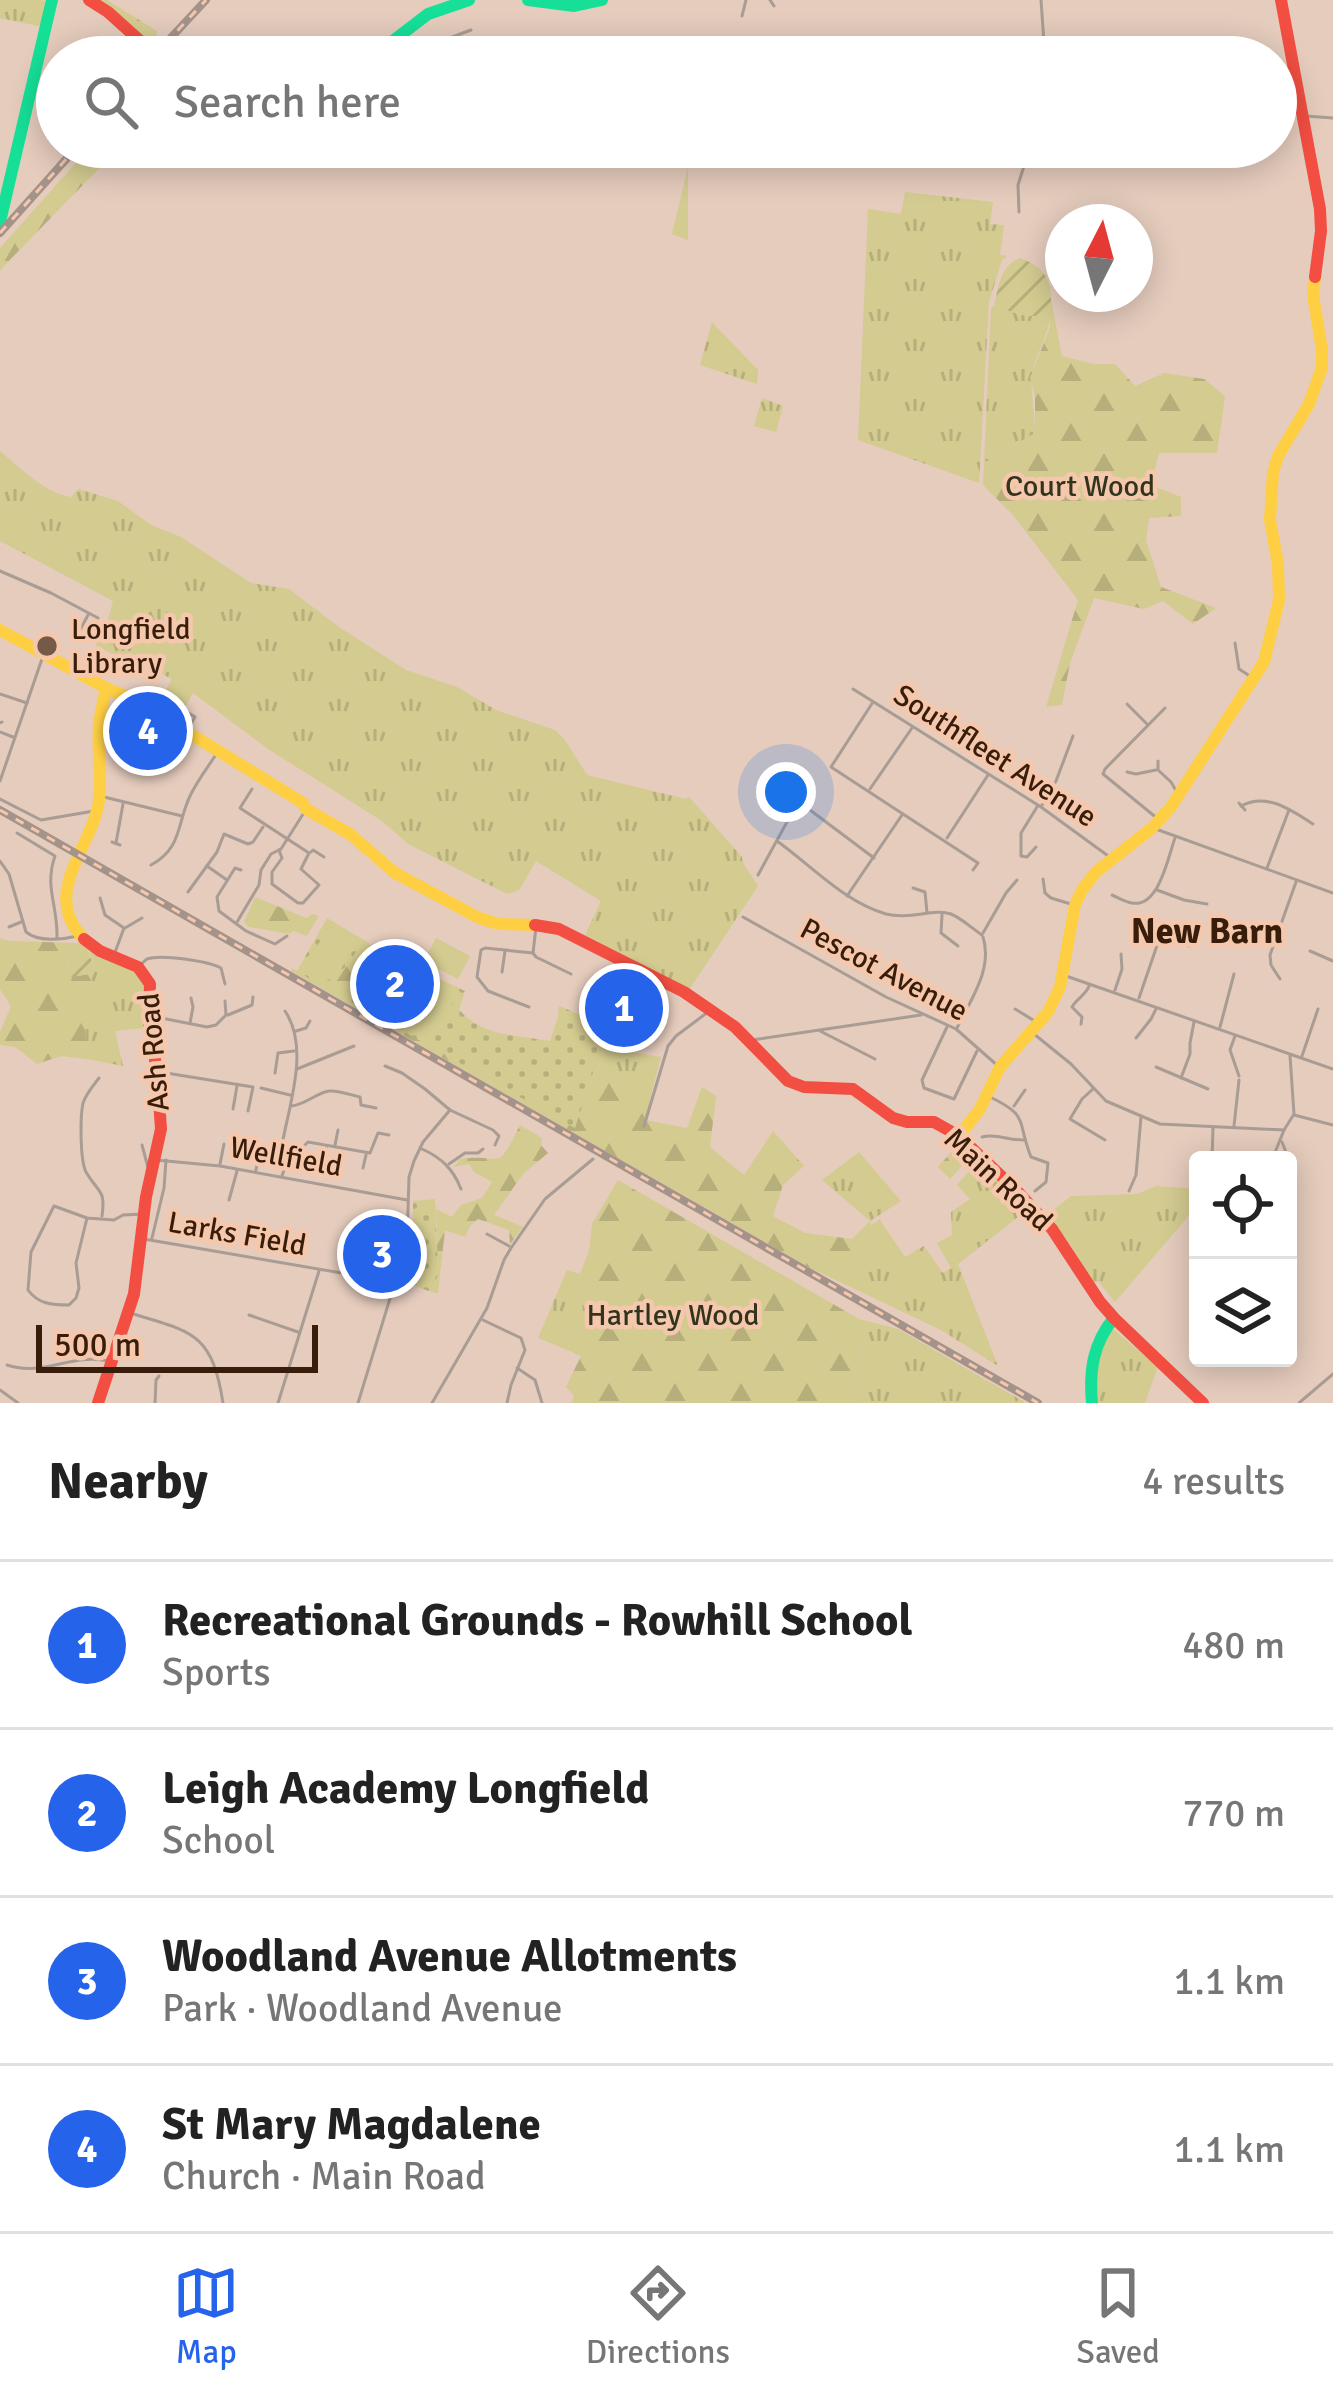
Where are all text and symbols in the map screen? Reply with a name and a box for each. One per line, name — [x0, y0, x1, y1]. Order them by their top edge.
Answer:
search box — [36, 36, 1297, 168]
icon: search — [78, 69, 144, 135]
text: Search here — [174, 75, 401, 130]
north arrow — [1045, 204, 1153, 312]
park label: Court Wood — [1005, 468, 1155, 505]
place label: Longfield Library — [71, 611, 191, 682]
marker: Longfield Library — [34, 633, 60, 659]
street label: Southfleet Avenue — [886, 677, 1104, 835]
pin: 4 — [109, 686, 187, 776]
your location — [756, 762, 816, 822]
district label: New Barn — [1131, 909, 1283, 954]
street label: Pescot Avenue — [794, 910, 974, 1030]
pin: 2 — [356, 939, 434, 1029]
pin: 1 — [585, 963, 663, 1053]
street label: Ash Road — [130, 991, 178, 1113]
street label: Main Road — [936, 1121, 1060, 1239]
street label: Wellfield — [227, 1129, 345, 1185]
map controls — [1189, 1151, 1297, 1367]
button: locate — [1189, 1151, 1297, 1259]
street label: Larks Field — [165, 1204, 309, 1264]
pin: 3 — [343, 1209, 421, 1299]
button: layers — [1189, 1259, 1297, 1367]
park label: Hartley Wood — [587, 1297, 759, 1334]
scale bar — [36, 1319, 318, 1372]
text: 500 m — [54, 1325, 141, 1366]
text: Nearby — [48, 1450, 208, 1513]
text: 4 results — [1142, 1457, 1285, 1505]
text: Recreational Grounds - Rowhill School — [162, 1593, 913, 1648]
text: 1 — [76, 1621, 98, 1669]
text: 480 m — [1182, 1621, 1285, 1669]
text: Sports — [162, 1648, 271, 1696]
text: Leigh Academy Longfield — [162, 1761, 650, 1816]
text: 2 — [76, 1789, 98, 1837]
text: 770 m — [1182, 1789, 1285, 1837]
text: School — [162, 1816, 275, 1864]
text: Woodland Avenue Allotments — [162, 1929, 737, 1984]
text: 3 — [76, 1957, 98, 2005]
text: 1.1 km — [1173, 1957, 1285, 2005]
text: Park · Woodland Avenue — [162, 1984, 563, 2032]
text: St Mary Magdalene — [162, 2097, 541, 2152]
text: 4 — [76, 2125, 98, 2173]
text: 1.1 km — [1173, 2125, 1285, 2173]
text: Church · Main Road — [162, 2152, 486, 2200]
tab: Map — [173, 2260, 239, 2373]
tab: Directions — [586, 2260, 730, 2373]
tab: Saved — [1077, 2260, 1160, 2373]

